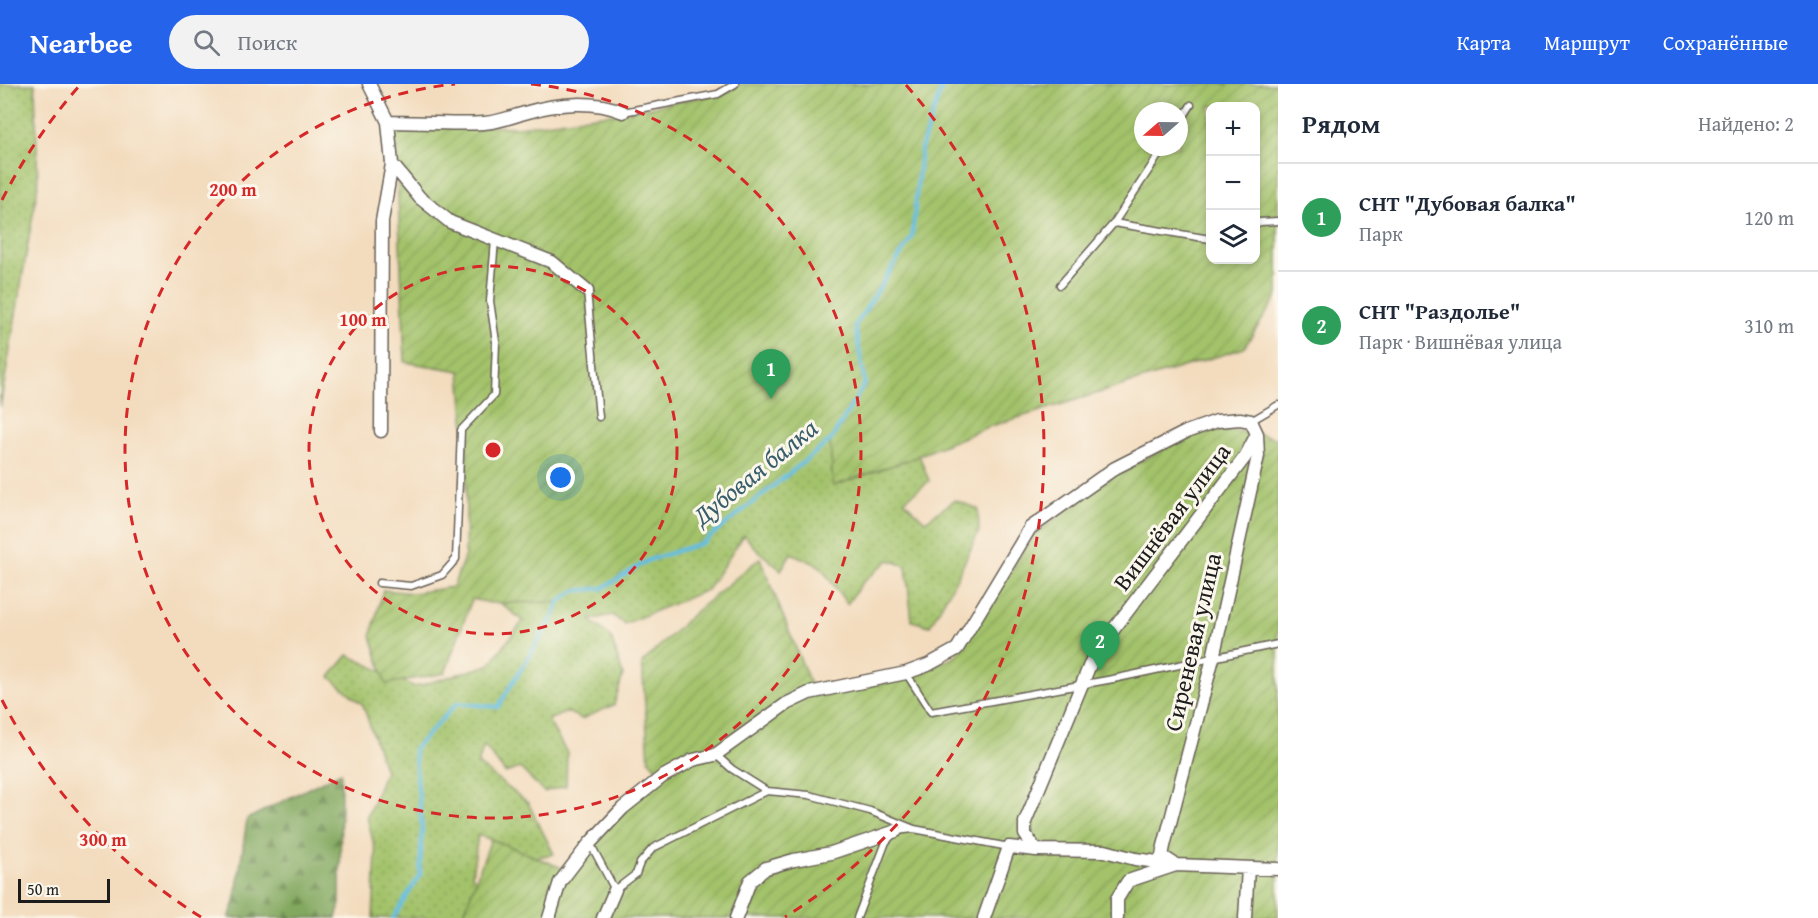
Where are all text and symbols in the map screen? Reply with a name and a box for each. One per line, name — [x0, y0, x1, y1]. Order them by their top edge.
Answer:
search box — [169, 15, 589, 69]
text: Nearbee — [30, 22, 133, 63]
icon: search — [190, 26, 223, 59]
text: Поиск — [238, 26, 297, 58]
text: Карта — [1457, 27, 1511, 58]
text: Маршрут — [1544, 27, 1630, 58]
text: Сохранённые — [1663, 27, 1788, 58]
north arrow — [1134, 102, 1188, 156]
map controls — [1206, 102, 1260, 264]
button: + — [1206, 102, 1260, 156]
text: Рядом — [1302, 104, 1380, 143]
text: Найдено: 2 — [1698, 109, 1794, 138]
button: − — [1206, 156, 1260, 210]
text: 200 m — [209, 176, 257, 203]
text: СНТ "Дубовая балка" — [1359, 187, 1576, 219]
text: 1 — [1316, 203, 1327, 232]
text: 120 m — [1744, 203, 1794, 232]
button: layers — [1206, 210, 1260, 264]
text: Парк — [1359, 219, 1403, 248]
text: СНТ "Раздолье" — [1359, 295, 1520, 327]
text: 100 m — [339, 306, 387, 333]
text: 2 — [1316, 311, 1327, 340]
text: 310 m — [1744, 311, 1794, 340]
text: Парк · Вишнёвая улица — [1359, 327, 1562, 356]
pin: 1 — [752, 350, 790, 399]
water label: Дубовая балка — [682, 409, 826, 536]
street label: Вишнёвая улица — [1104, 435, 1239, 598]
centre of rings — [483, 440, 503, 460]
your location — [546, 463, 575, 492]
street label: Сиреневая улица — [1155, 549, 1230, 735]
pin: 2 — [1080, 622, 1120, 671]
text: 300 m — [79, 826, 127, 853]
scale bar — [18, 876, 110, 904]
text: 50 m — [27, 877, 59, 901]

